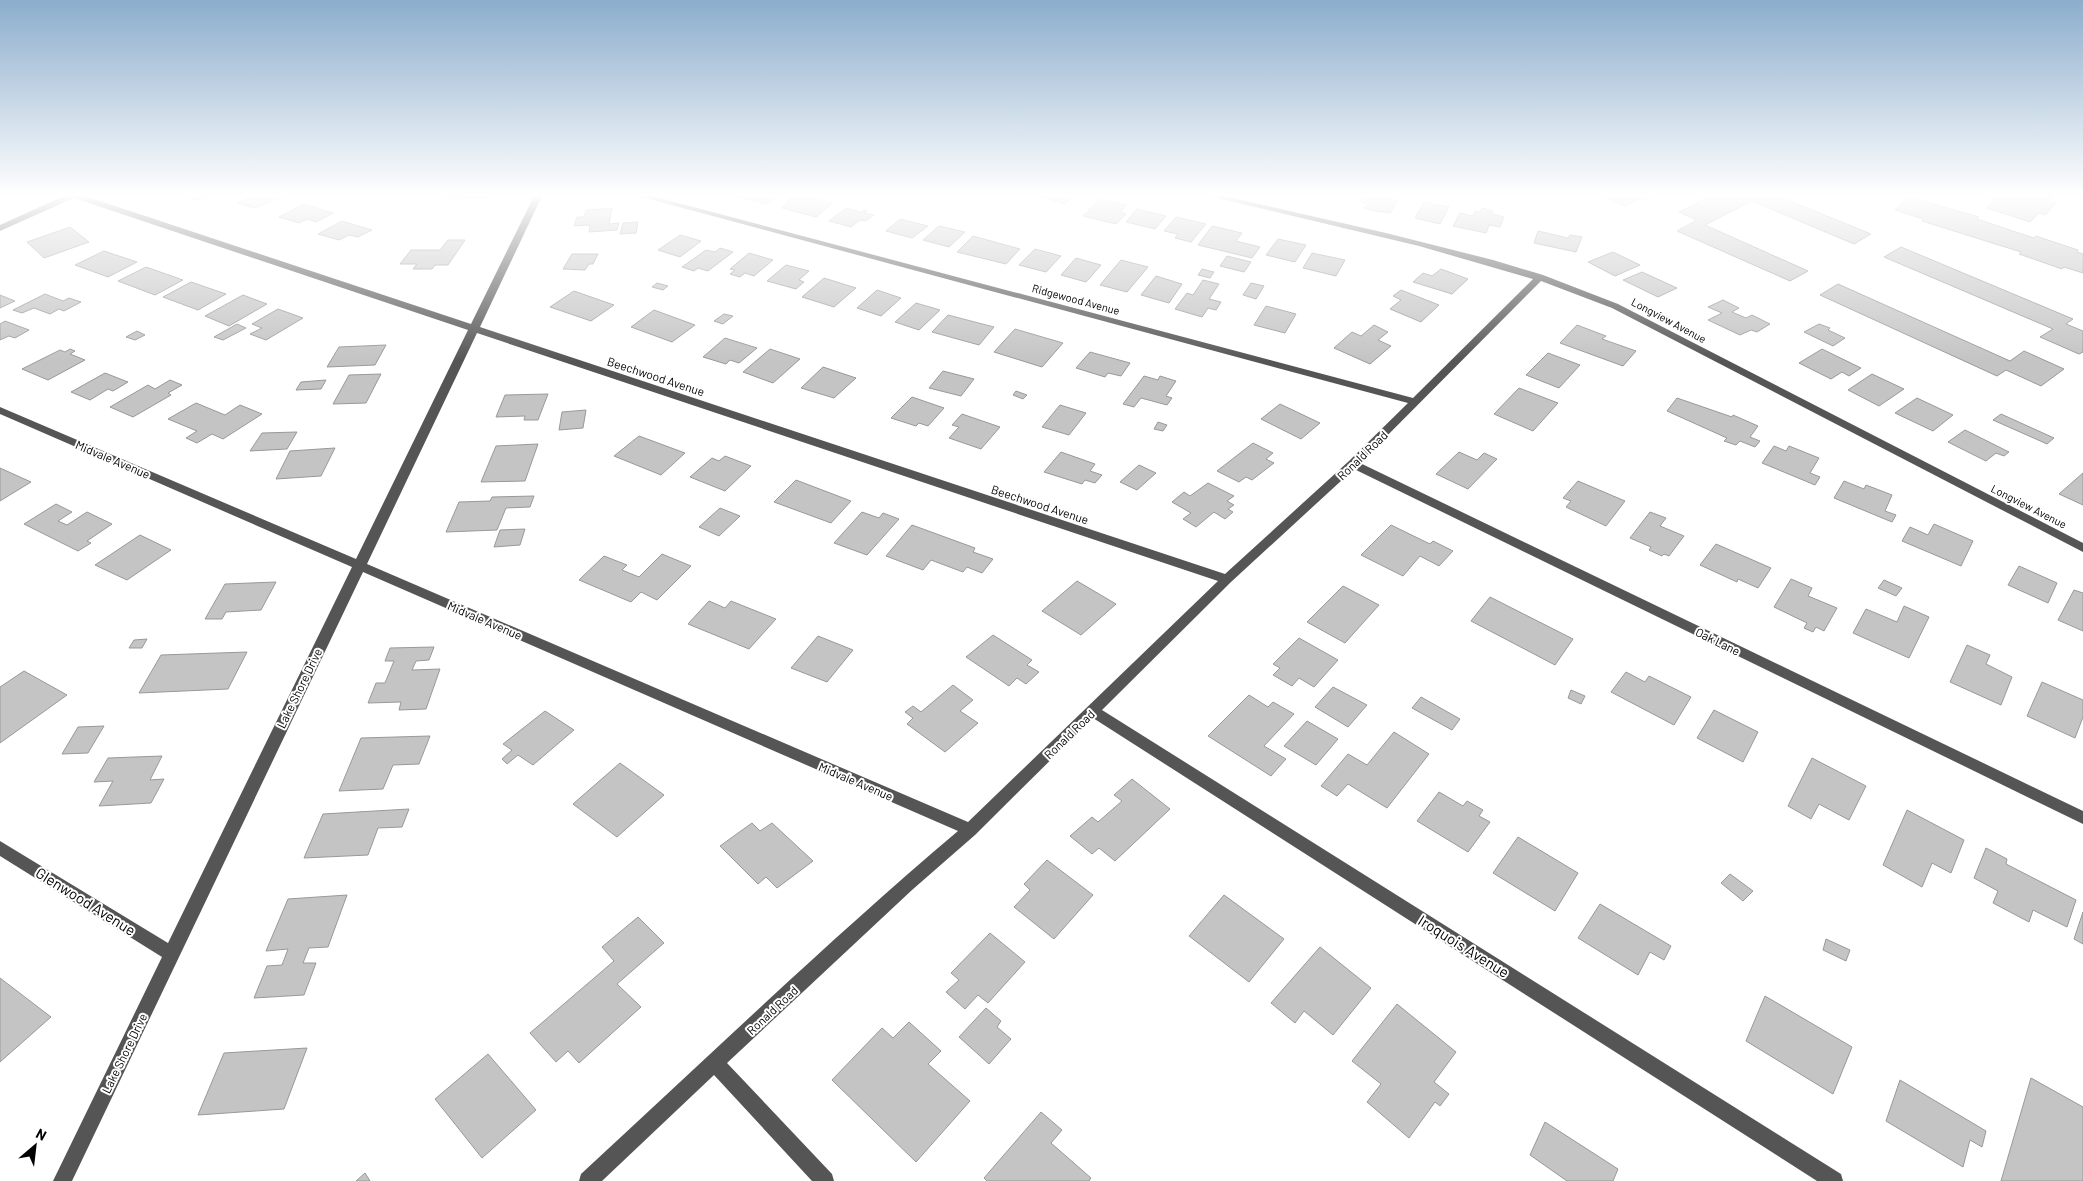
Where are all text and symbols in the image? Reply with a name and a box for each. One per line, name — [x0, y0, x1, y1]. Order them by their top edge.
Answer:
street label: Ridgewood Avenue — [1031, 281, 1121, 317]
street label: Longview Avenue — [1629, 295, 1709, 345]
street label: Beechwood Avenue — [606, 354, 706, 398]
street label: Ronald Road — [1334, 427, 1390, 483]
street label: Midvale Avenue — [74, 437, 152, 481]
street label: Longview Avenue — [1989, 481, 2069, 531]
street label: Beechwood Avenue — [990, 482, 1090, 526]
street label: Midvale Avenue — [446, 598, 524, 642]
street label: Oak Lane — [1694, 624, 1742, 658]
street label: Lake Shore Drive — [274, 646, 324, 730]
street label: Ronald Road — [1041, 706, 1097, 762]
street label: Midvale Avenue — [817, 759, 895, 803]
street label: Glenwood Avenue — [33, 863, 139, 939]
street label: Iroquois Avenue — [1415, 911, 1513, 981]
street label: Ronald Road — [744, 983, 800, 1037]
street label: Lake Shore Drive — [99, 1011, 149, 1095]
north arrow — [10, 1121, 60, 1171]
text: N — [33, 1124, 49, 1144]

